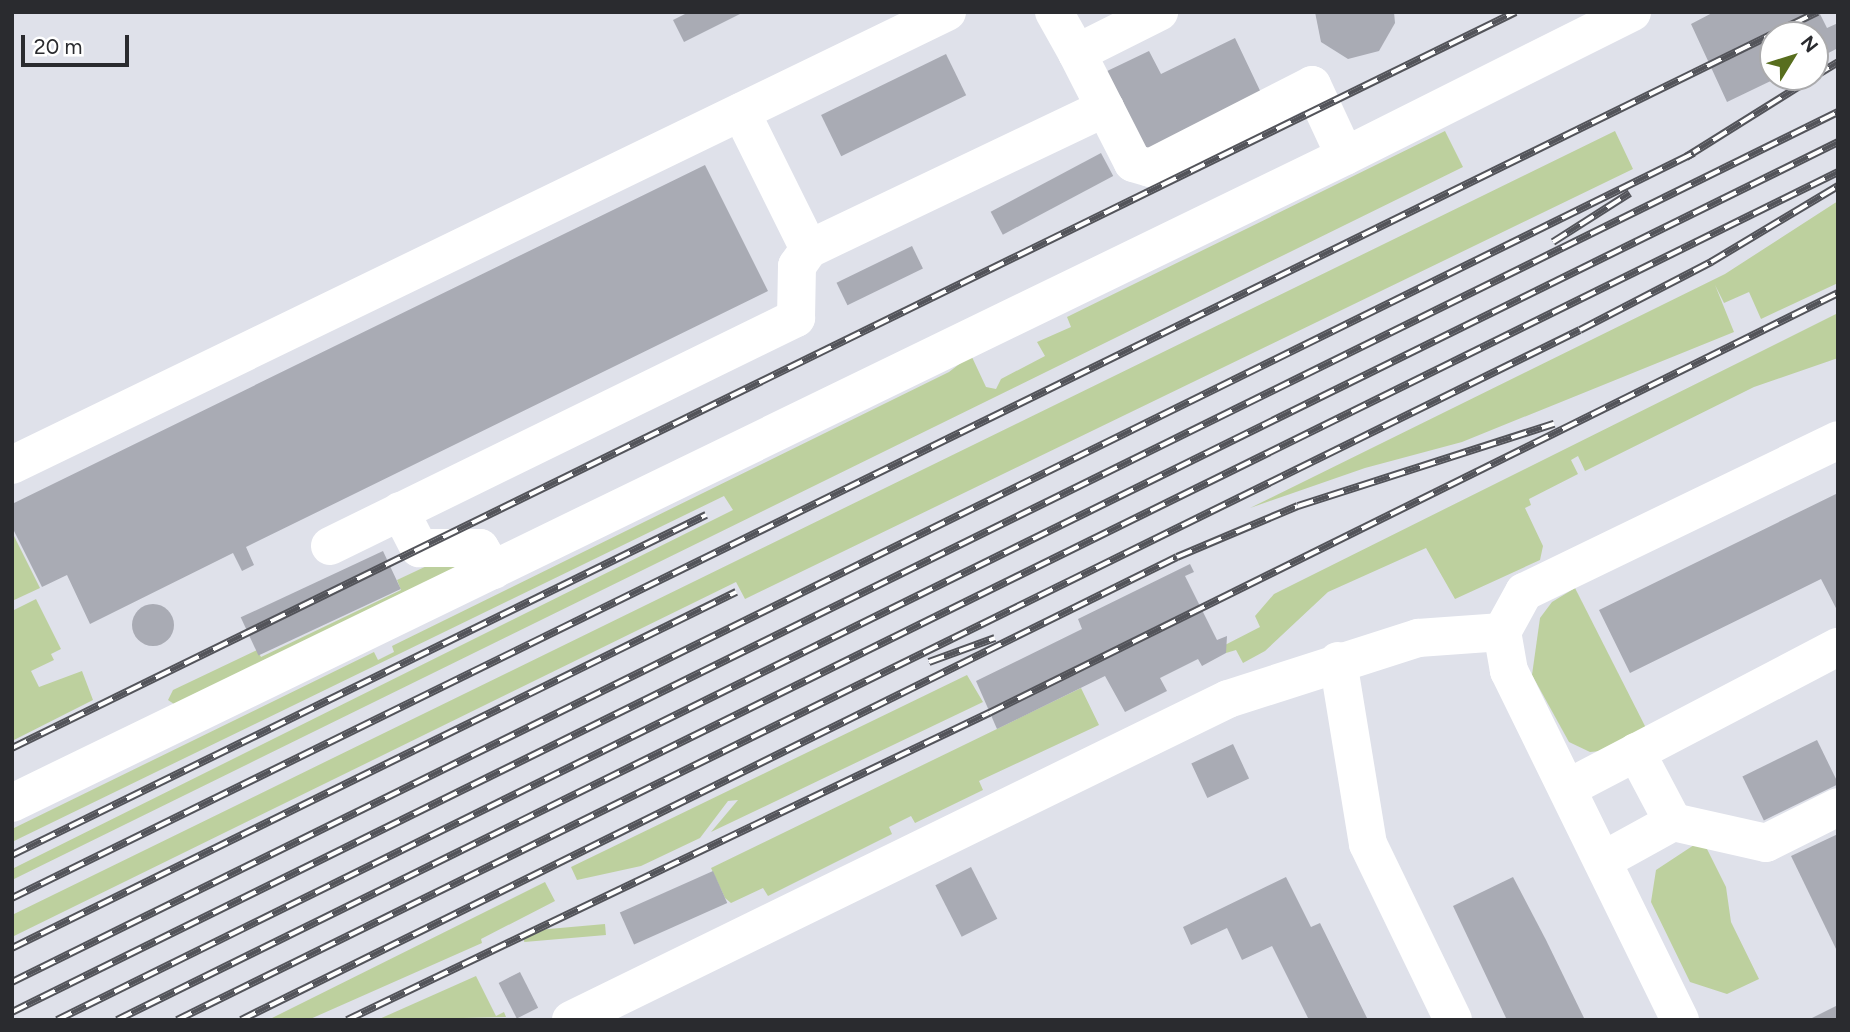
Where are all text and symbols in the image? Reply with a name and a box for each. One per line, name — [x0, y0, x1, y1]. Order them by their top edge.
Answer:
scale bar — [24, 21, 133, 65]
north arrow — [1759, 21, 1829, 91]
text: N — [1796, 31, 1823, 57]
text: 20 m — [34, 34, 82, 59]

